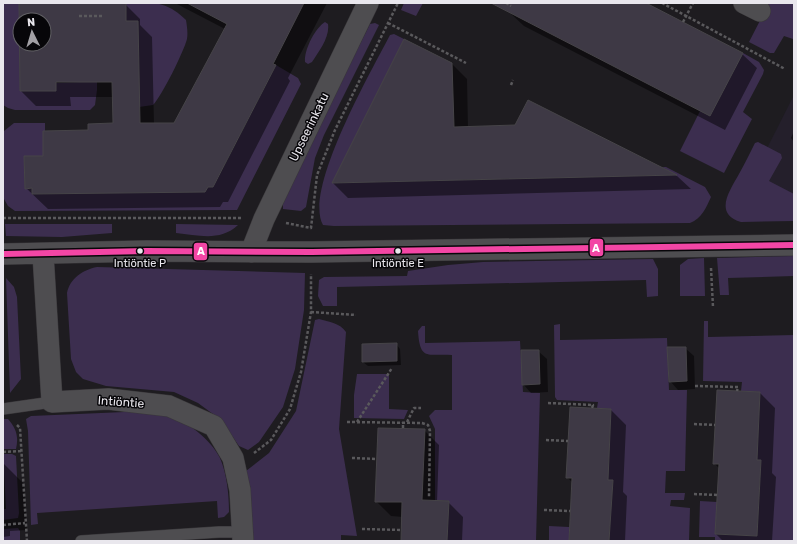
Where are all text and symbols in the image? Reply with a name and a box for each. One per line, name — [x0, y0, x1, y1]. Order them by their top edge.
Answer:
north arrow — [12, 12, 52, 52]
text: N — [27, 16, 36, 29]
street label: Upseerinkatu — [286, 90, 332, 164]
line badge: A — [589, 238, 604, 257]
line badge: A — [193, 242, 208, 261]
text: A — [592, 242, 600, 255]
text: A — [197, 245, 205, 258]
marker: Intiöntie P — [135, 246, 145, 256]
marker: Intiöntie E — [393, 246, 403, 256]
place label: Intiöntie P — [114, 257, 166, 270]
place label: Intiöntie E — [372, 257, 424, 270]
street label: Intiöntie — [97, 393, 145, 411]

